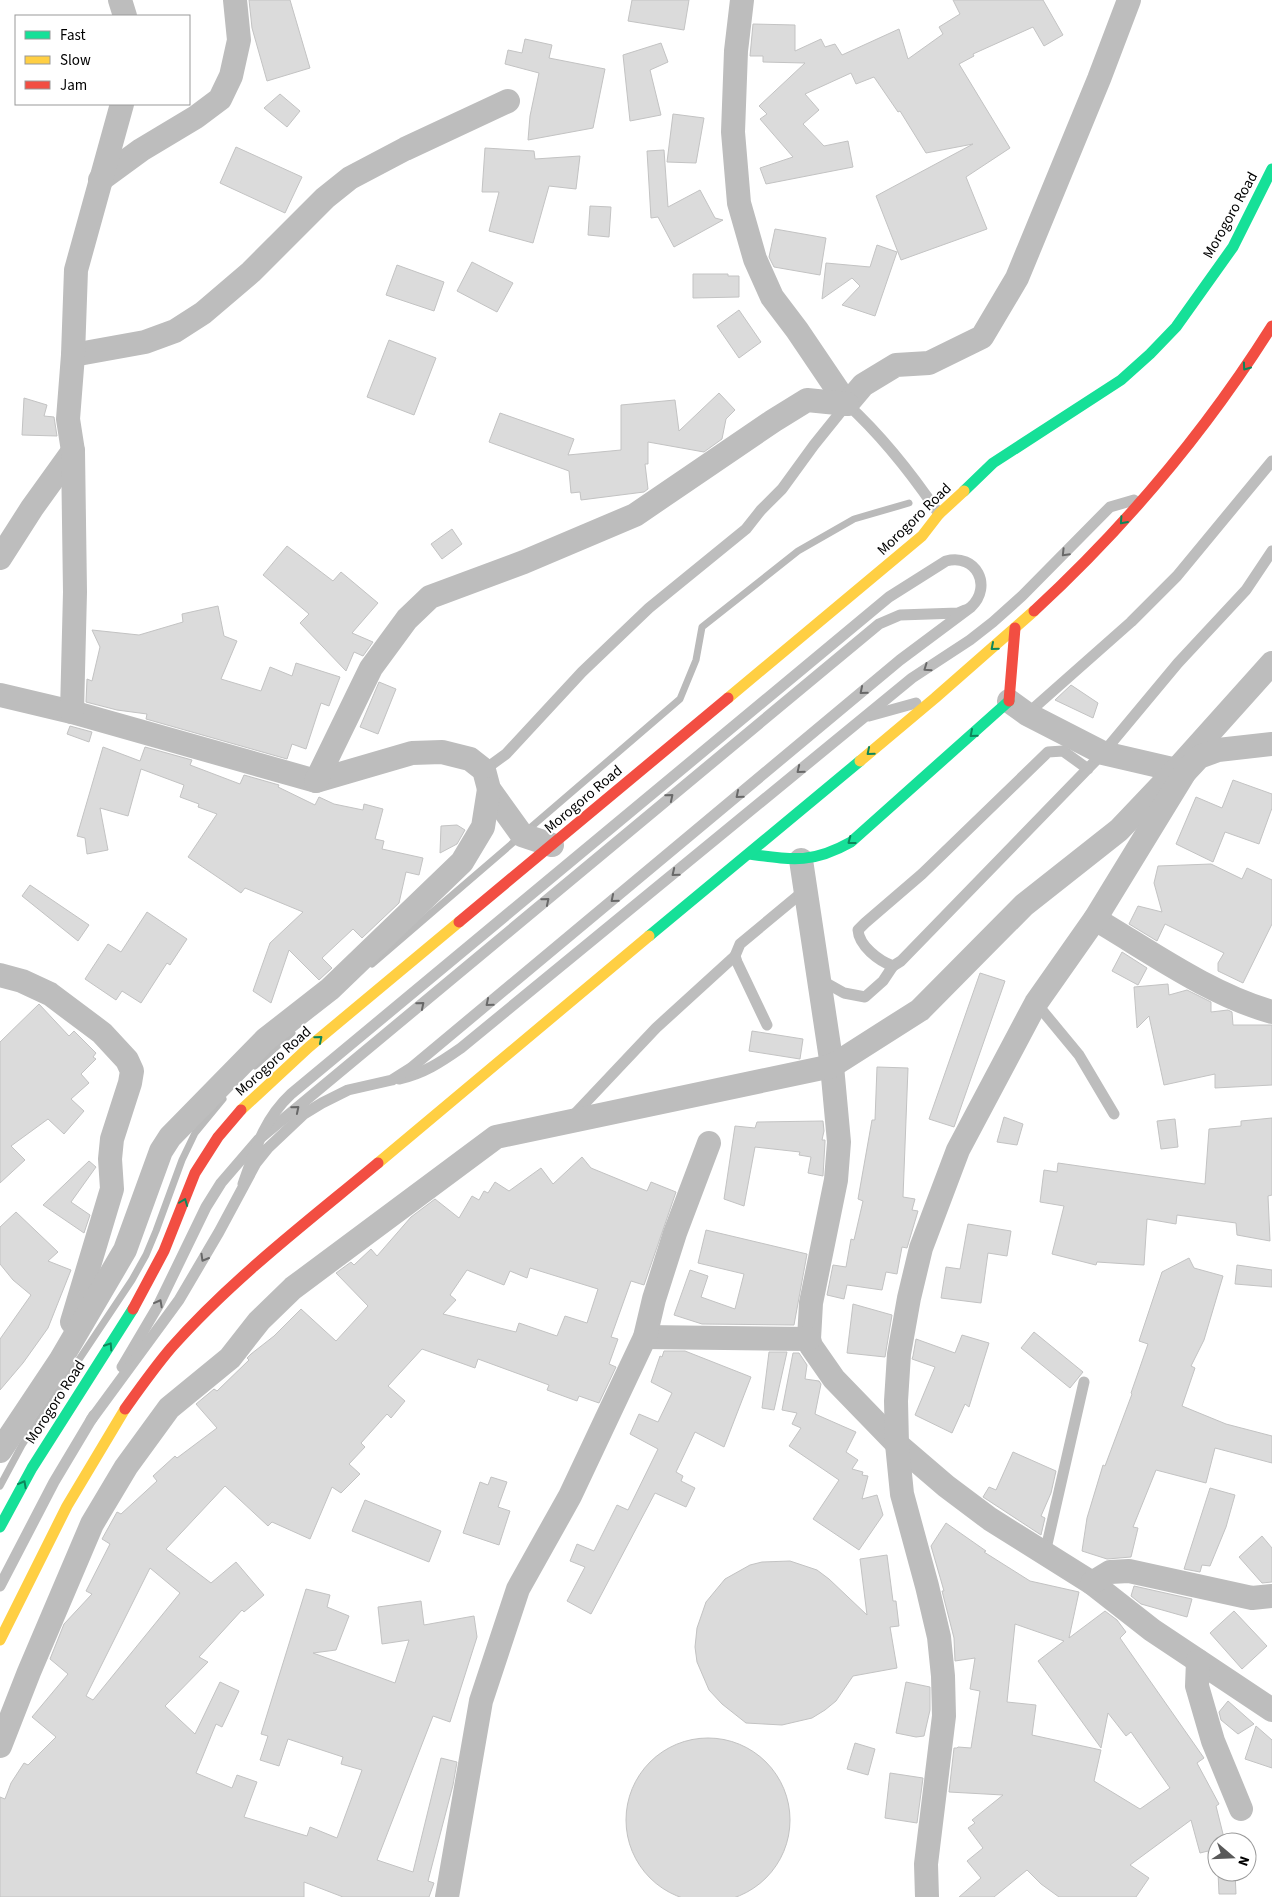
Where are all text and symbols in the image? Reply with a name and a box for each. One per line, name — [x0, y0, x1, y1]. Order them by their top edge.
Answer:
legend — [15, 15, 190, 105]
text: Fast — [60, 25, 86, 46]
text: Slow — [60, 50, 91, 71]
text: Jam — [60, 75, 87, 96]
street label: Morogoro Road — [1198, 168, 1263, 262]
one-way arrow — [1243, 361, 1251, 370]
street label: Morogoro Road — [872, 478, 956, 560]
one-way arrow — [1119, 516, 1128, 525]
one-way arrow — [1062, 547, 1071, 556]
one-way arrow — [990, 641, 999, 650]
one-way arrow — [923, 662, 933, 671]
one-way arrow — [860, 685, 869, 694]
one-way arrow — [970, 729, 979, 738]
one-way arrow — [867, 747, 876, 755]
street label: Morogoro Road — [540, 760, 627, 838]
one-way arrow — [797, 764, 806, 773]
one-way arrow — [735, 789, 744, 798]
one-way arrow — [665, 794, 674, 803]
one-way arrow — [847, 835, 857, 844]
one-way arrow — [672, 867, 681, 875]
one-way arrow — [611, 893, 620, 901]
one-way arrow — [540, 898, 549, 907]
one-way arrow — [486, 997, 495, 1005]
one-way arrow — [415, 1002, 424, 1011]
street label: Morogoro Road — [231, 1021, 316, 1101]
one-way arrow — [313, 1036, 322, 1045]
one-way arrow — [290, 1106, 299, 1115]
one-way arrow — [178, 1199, 188, 1207]
one-way arrow — [201, 1253, 211, 1262]
one-way arrow — [153, 1299, 163, 1308]
one-way arrow — [103, 1343, 112, 1352]
street label: Morogoro Road — [20, 1356, 90, 1448]
one-way arrow — [17, 1480, 27, 1489]
north arrow — [1207, 1832, 1257, 1882]
text: N — [1232, 1853, 1254, 1869]

